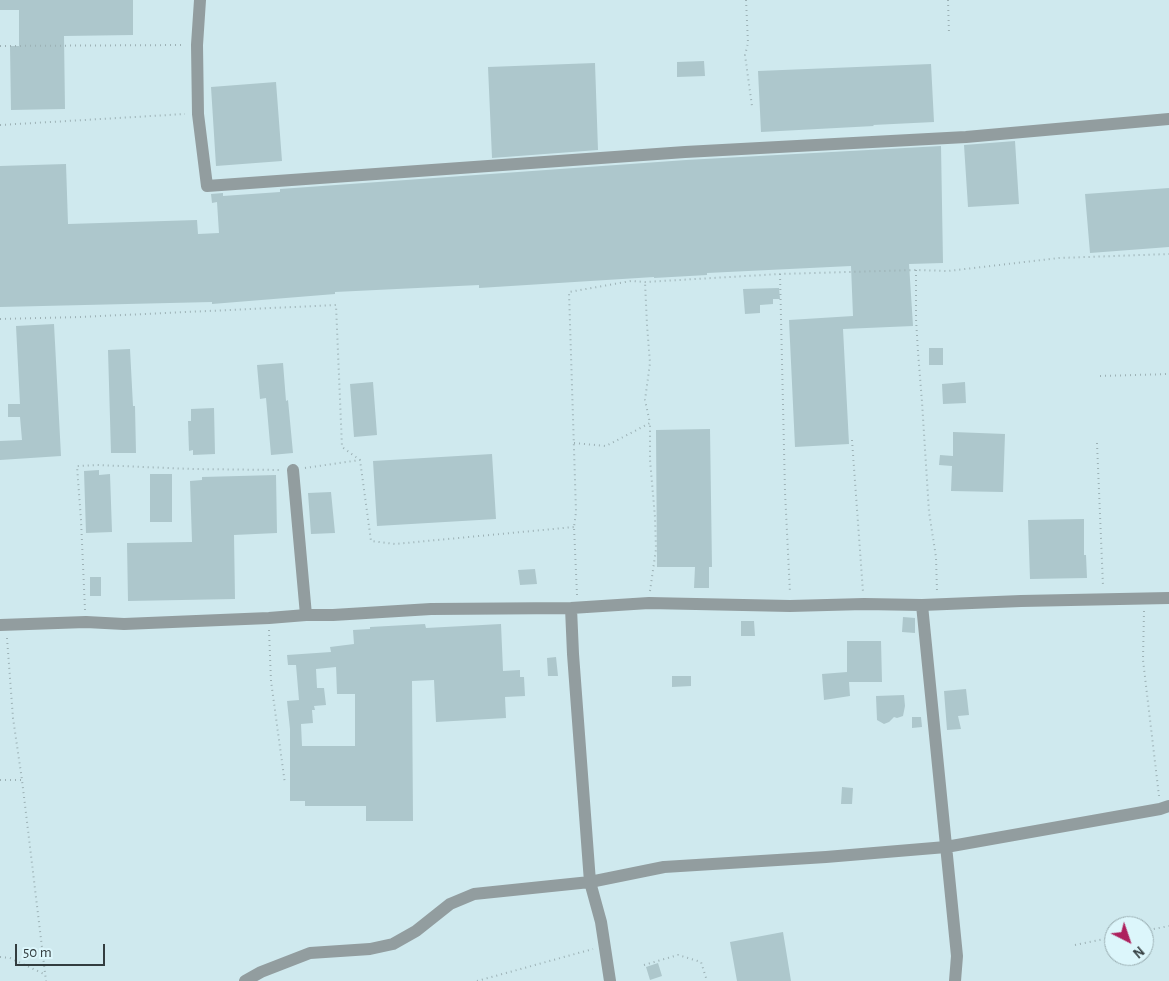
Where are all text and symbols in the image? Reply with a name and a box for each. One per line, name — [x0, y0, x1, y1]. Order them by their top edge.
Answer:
north arrow — [1104, 916, 1154, 966]
scale bar — [18, 934, 108, 966]
text: N — [1130, 943, 1146, 960]
text: 50 m — [23, 945, 52, 960]

